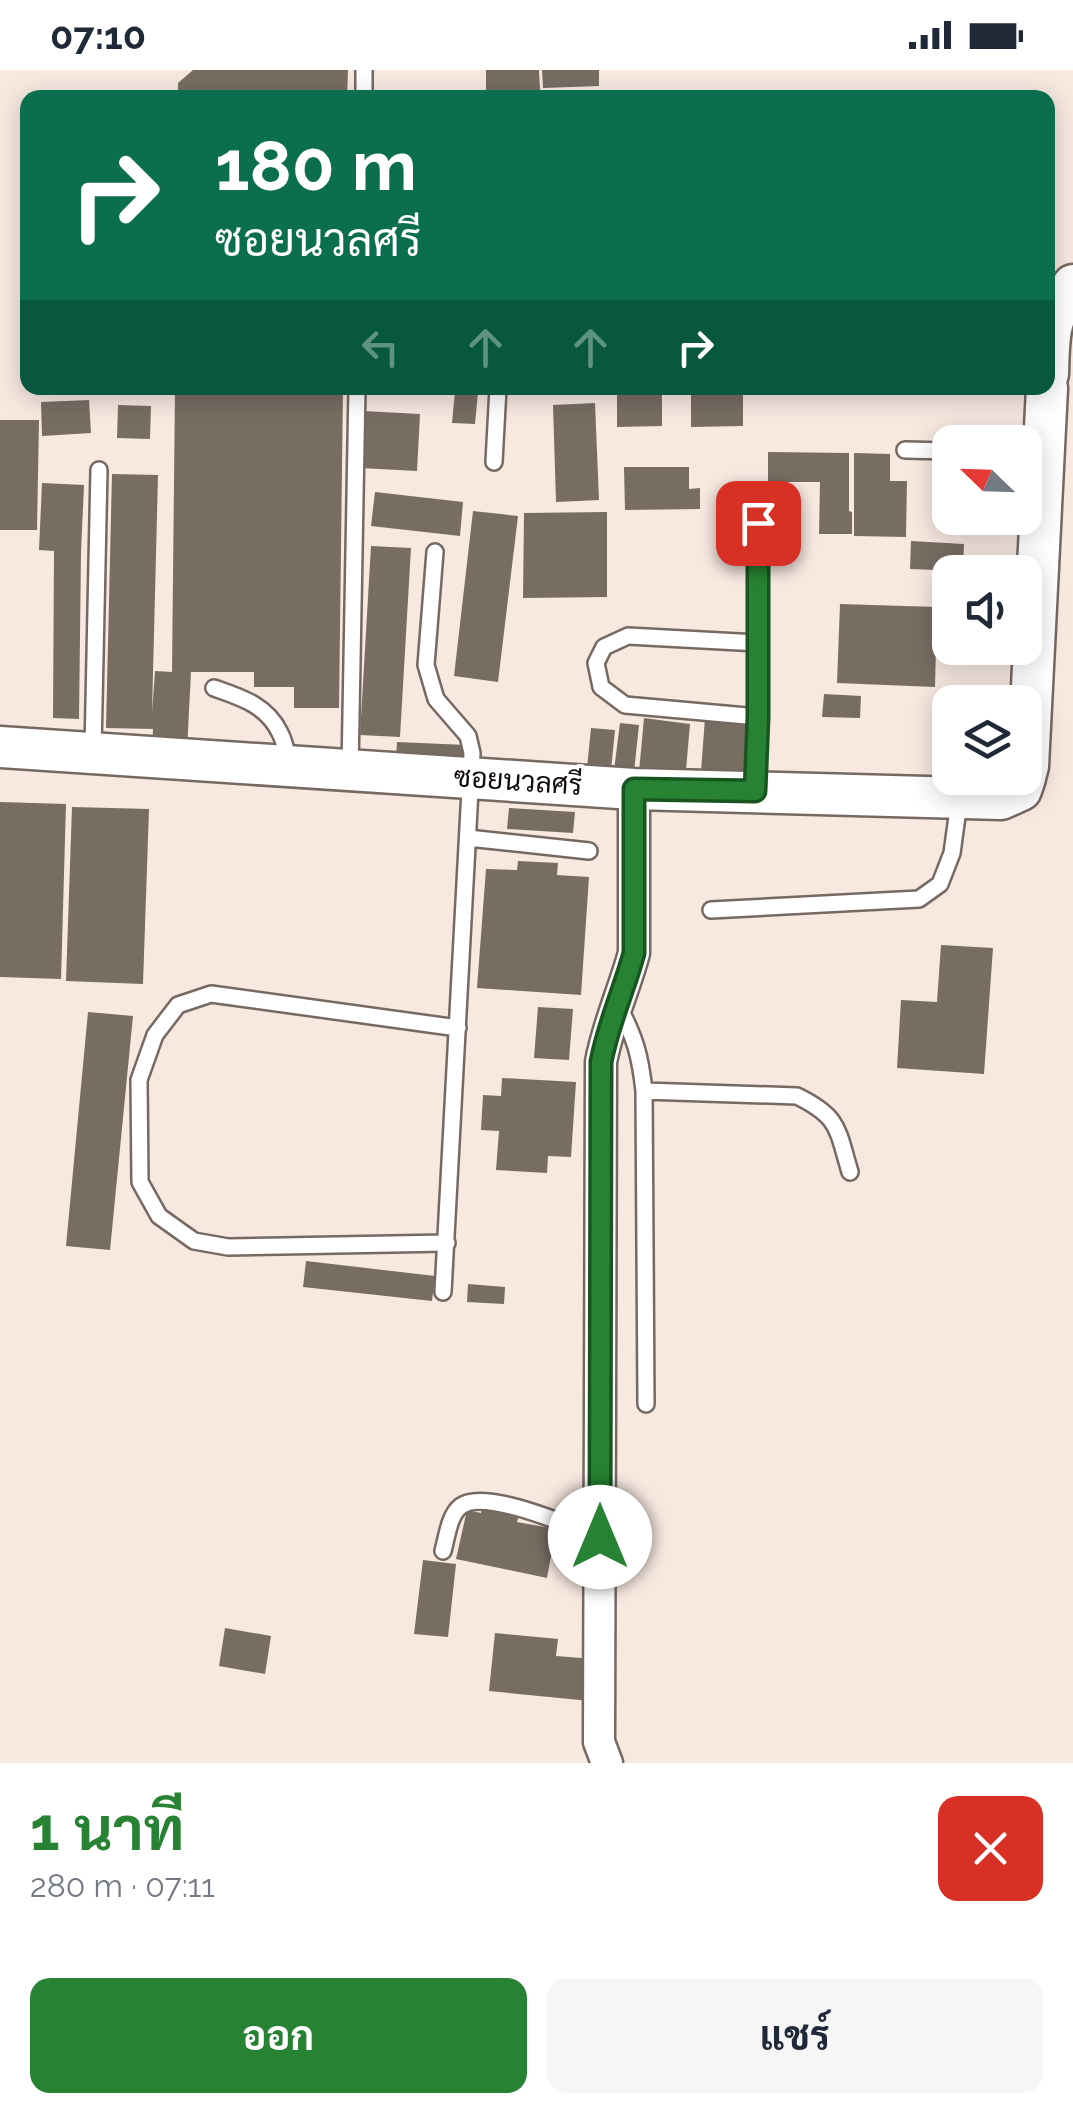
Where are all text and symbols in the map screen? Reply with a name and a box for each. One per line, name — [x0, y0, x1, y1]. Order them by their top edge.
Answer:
text: 07:10 — [50, 13, 146, 58]
text: 180 m — [215, 124, 417, 206]
icon: right — [50, 130, 180, 260]
text: ซอยนวลศรี — [215, 214, 422, 267]
icon: left — [353, 320, 408, 375]
icon: ahead — [458, 320, 513, 375]
icon: ahead — [563, 320, 618, 375]
icon: right — [668, 320, 723, 375]
north arrow — [932, 425, 1042, 535]
map controls — [932, 425, 1042, 795]
pin — [716, 481, 801, 566]
icon: arrive — [731, 496, 786, 551]
button: sound — [932, 555, 1042, 665]
button: layers — [932, 685, 1042, 795]
street label: ซอยนวลศรี — [453, 758, 583, 802]
position arrow — [548, 1485, 652, 1589]
text: 1 นาที — [30, 1794, 184, 1864]
button: close — [938, 1796, 1043, 1901]
text: 280 m · 07:11 — [30, 1867, 215, 1904]
button: ออก — [30, 1978, 527, 2093]
button: แชร์ — [547, 1978, 1043, 2093]

